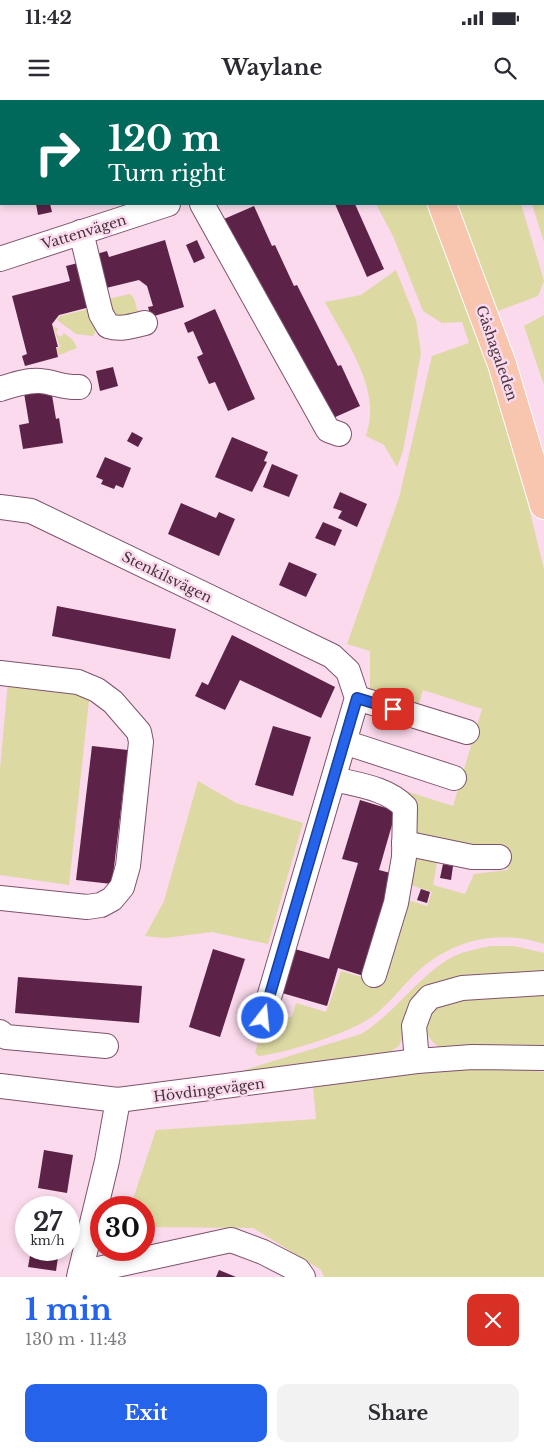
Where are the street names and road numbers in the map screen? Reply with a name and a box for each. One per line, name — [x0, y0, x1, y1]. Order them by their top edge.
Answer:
street label: Vattenvägen — [39, 210, 129, 254]
street label: Gåshagaleden — [472, 303, 522, 403]
street label: Stenkilsvägen — [119, 547, 215, 607]
street label: Hövdingevägen — [152, 1074, 266, 1106]

